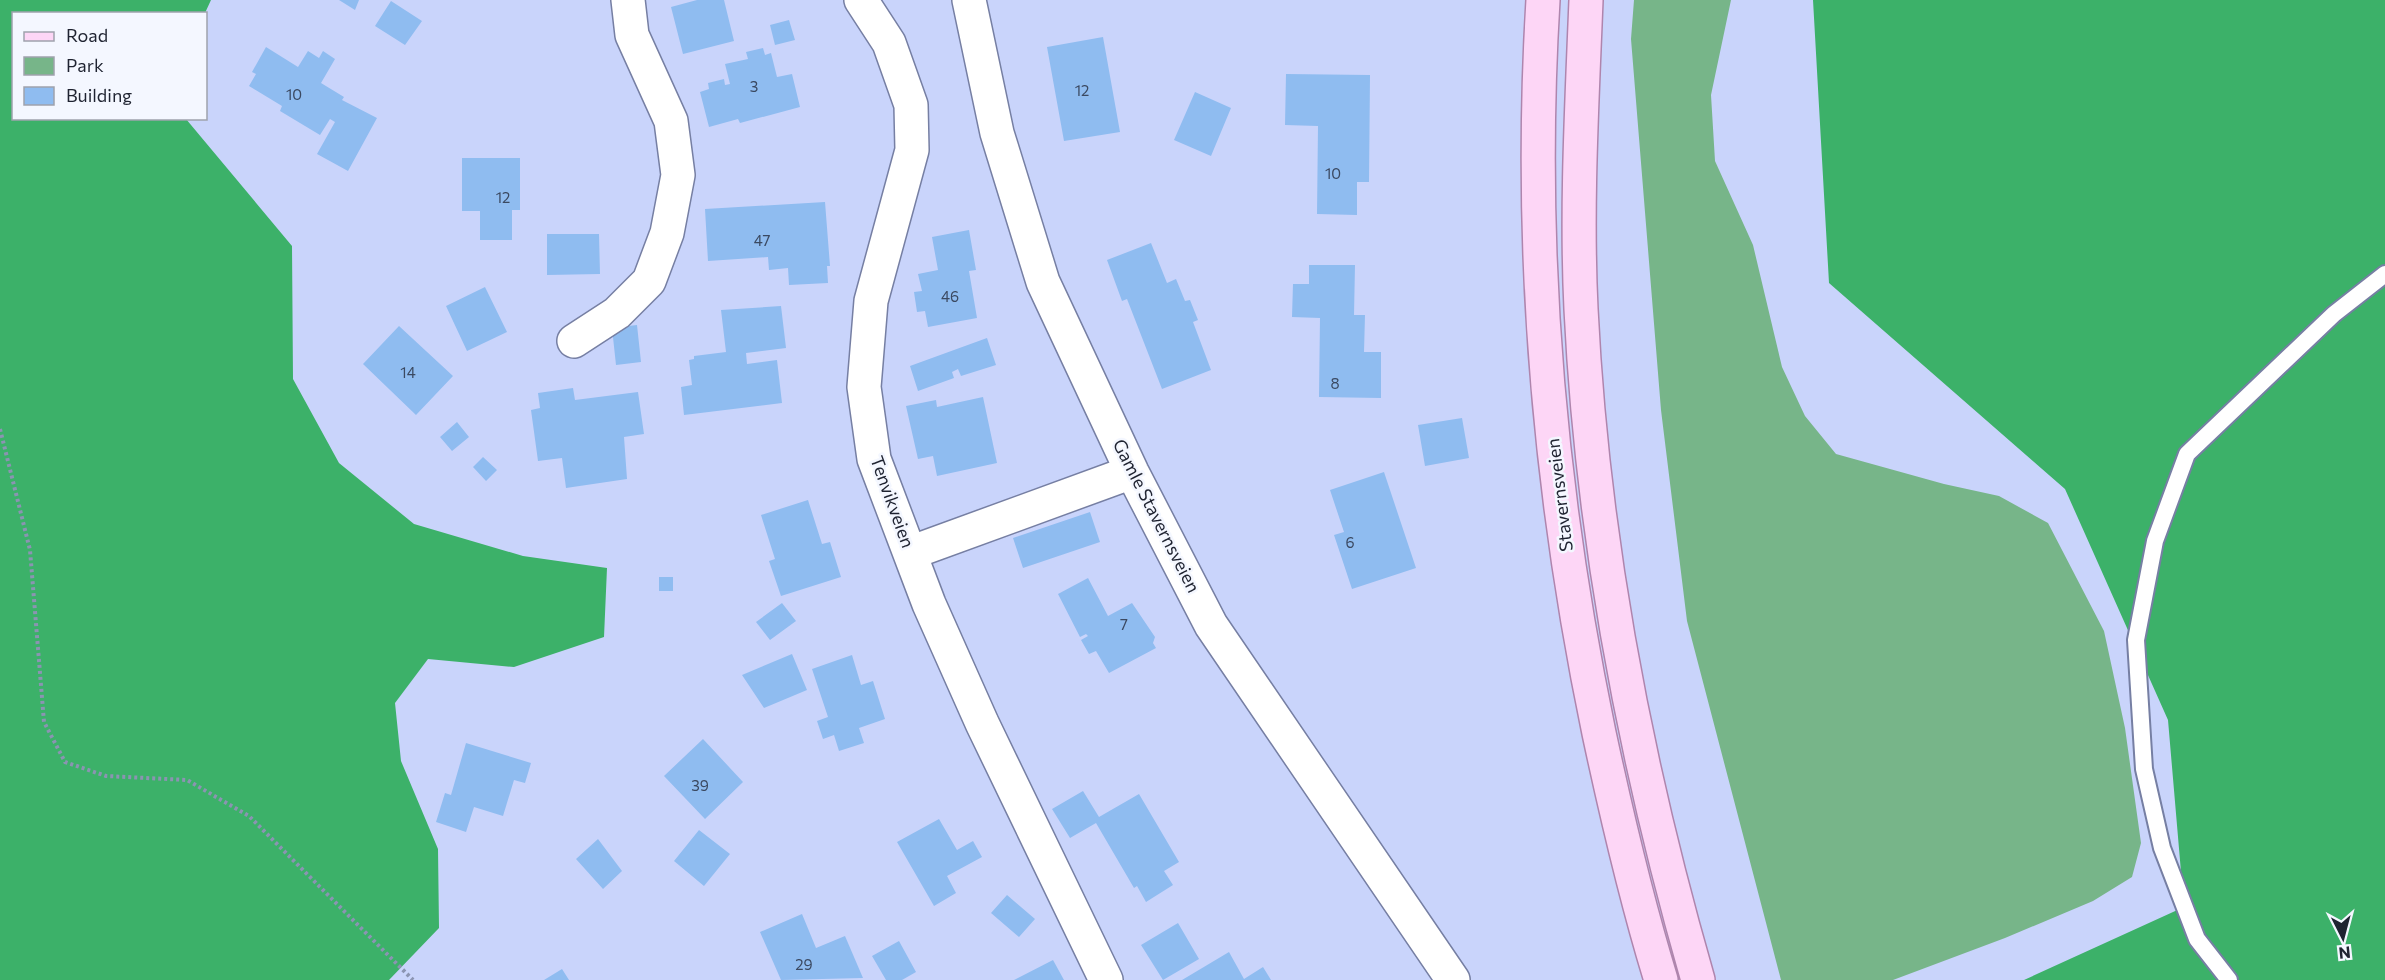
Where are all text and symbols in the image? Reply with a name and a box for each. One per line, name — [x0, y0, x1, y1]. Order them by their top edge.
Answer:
legend — [12, 12, 207, 120]
text: Road — [66, 24, 108, 46]
text: Park — [66, 54, 104, 76]
house number: 3 — [750, 77, 758, 95]
house number: 12 — [1075, 81, 1089, 99]
text: Building — [66, 84, 132, 106]
house number: 10 — [286, 85, 302, 103]
house number: 10 — [1325, 164, 1341, 182]
house number: 12 — [496, 188, 510, 206]
house number: 47 — [754, 231, 770, 249]
house number: 46 — [941, 287, 959, 305]
house number: 14 — [400, 363, 416, 381]
house number: 8 — [1330, 374, 1340, 392]
street label: Gamle Stavernsveien — [1109, 435, 1205, 596]
street label: Stavernsveien — [1541, 437, 1577, 553]
street label: Tenvikveien — [866, 453, 920, 551]
house number: 6 — [1345, 533, 1355, 551]
house number: 7 — [1120, 615, 1128, 633]
house number: 39 — [691, 776, 709, 794]
north arrow — [2313, 908, 2373, 968]
text: N — [2338, 943, 2352, 963]
house number: 29 — [795, 955, 813, 973]

